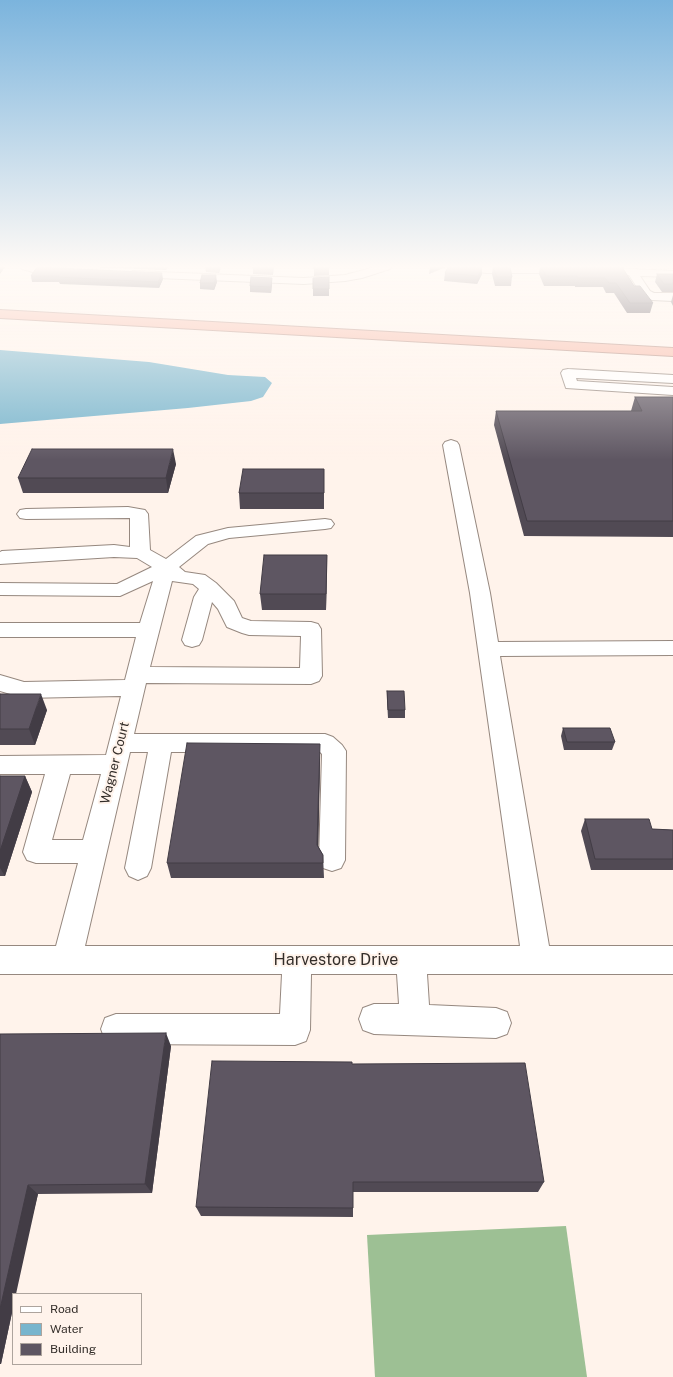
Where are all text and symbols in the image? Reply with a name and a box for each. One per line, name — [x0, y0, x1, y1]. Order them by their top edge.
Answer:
street label: Wagner Court — [97, 720, 133, 806]
street label: Harvestore Drive — [274, 950, 398, 970]
legend — [12, 1293, 142, 1365]
text: Road — [50, 1302, 78, 1316]
text: Water — [50, 1322, 83, 1336]
text: Building — [50, 1342, 96, 1356]

